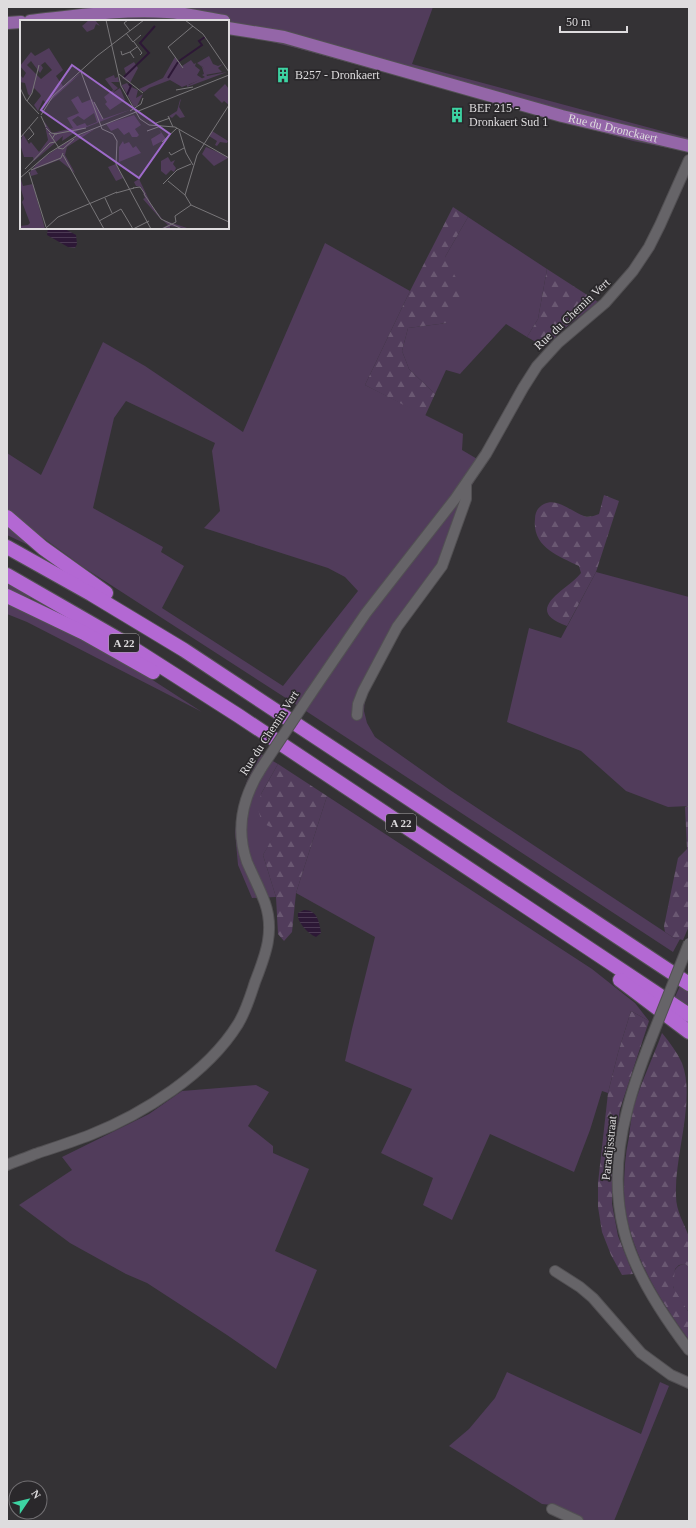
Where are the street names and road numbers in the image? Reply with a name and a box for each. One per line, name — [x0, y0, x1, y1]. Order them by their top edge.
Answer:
street label: Rue du Dronckaert — [567, 111, 660, 145]
street label: Rue du Chemin Vert — [531, 275, 613, 353]
road number: A 22 — [109, 634, 139, 652]
street label: Rue du Chemin Vert — [236, 687, 302, 778]
road number: A 22 — [386, 814, 416, 832]
street label: Paradijsstraat — [599, 1114, 619, 1181]

